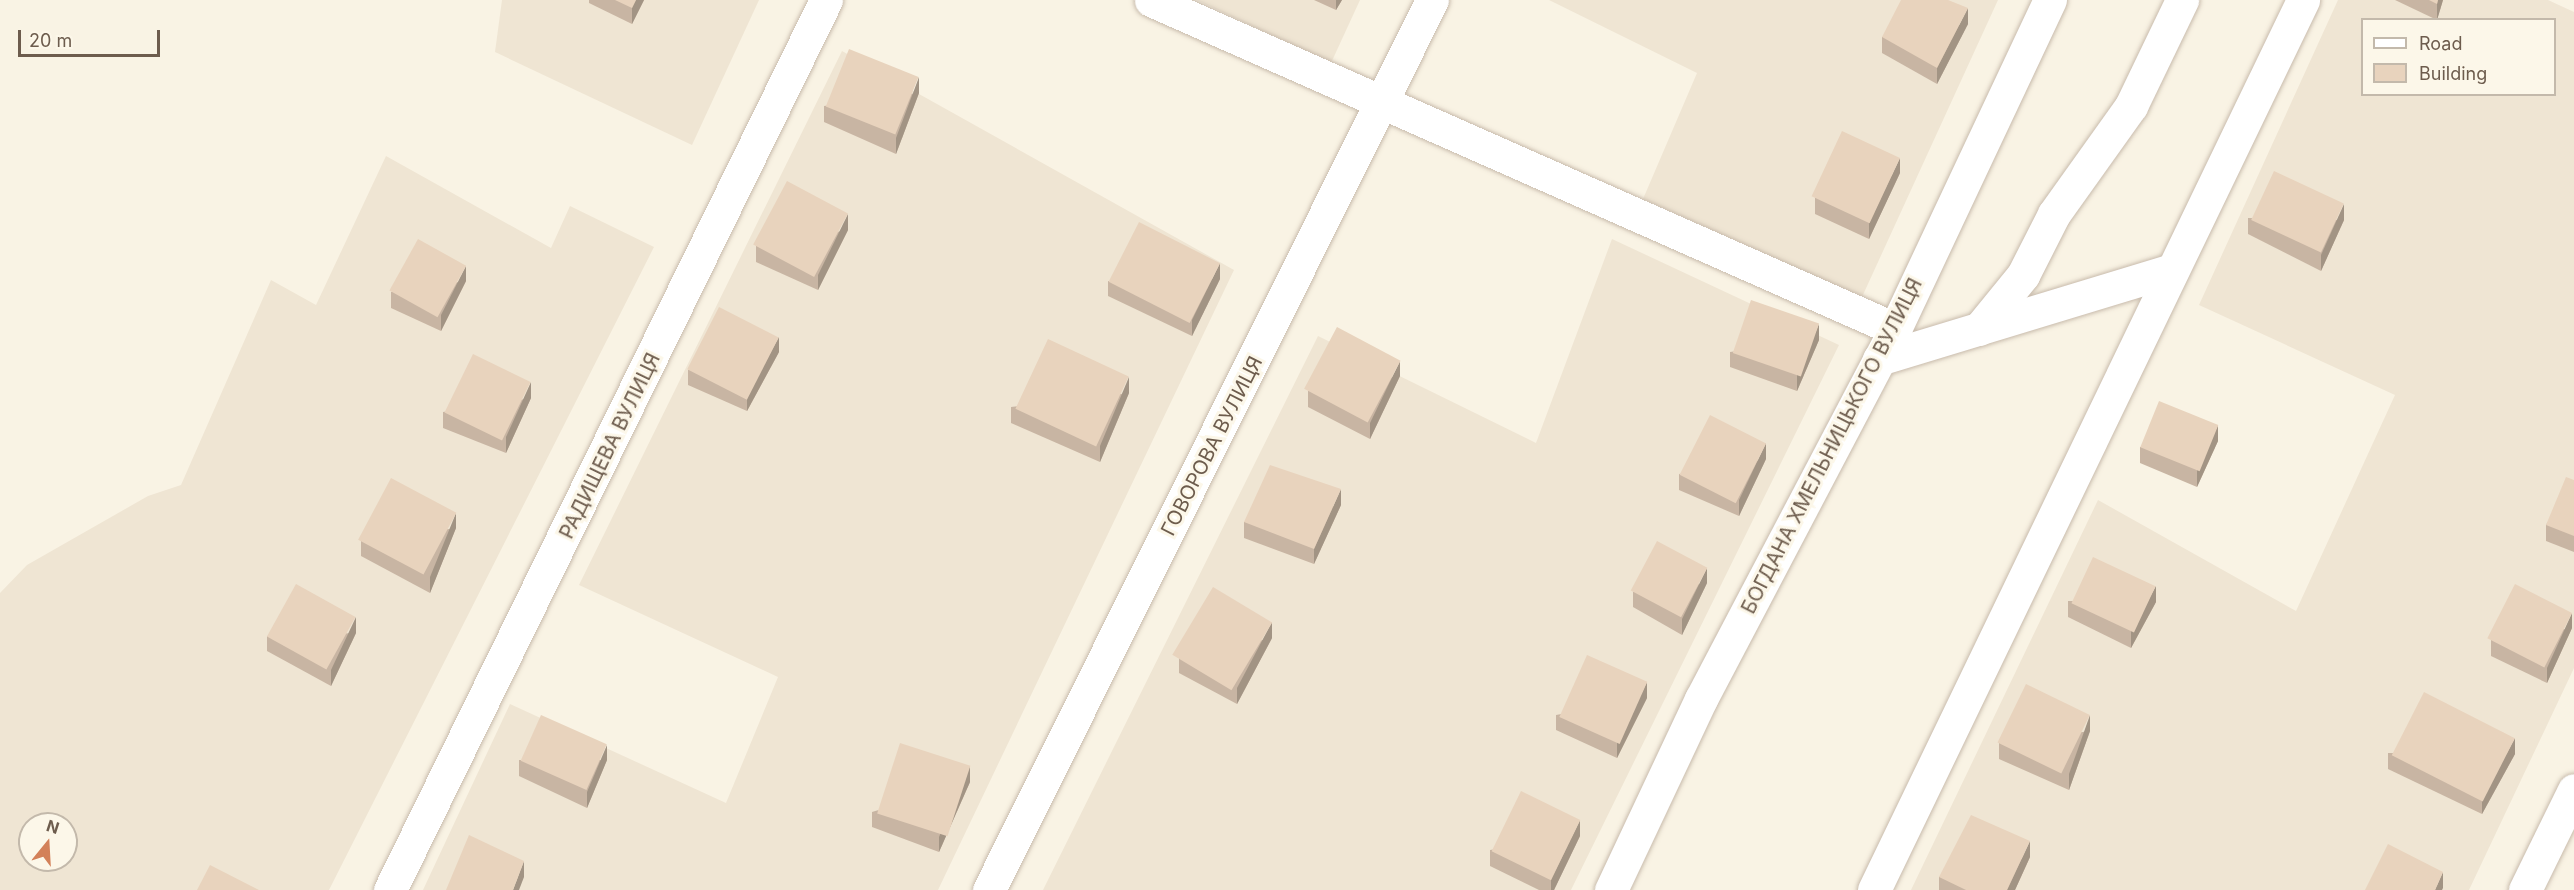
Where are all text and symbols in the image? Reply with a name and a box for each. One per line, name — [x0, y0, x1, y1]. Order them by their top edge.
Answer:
scale bar — [21, 18, 164, 56]
legend — [2361, 18, 2556, 96]
text: 20 m — [29, 30, 72, 51]
text: Road — [2419, 33, 2462, 54]
text: Building — [2419, 63, 2487, 84]
street label: БОГДАНА ХМЕЛЬНИЦЬКОГО ВУЛИЦЯ — [1737, 274, 1927, 618]
street label: РАДИЩЕВА ВУЛИЦЯ — [555, 349, 665, 543]
street label: ГОВОРОВА ВУЛИЦЯ — [1156, 352, 1268, 540]
north arrow — [18, 812, 78, 872]
text: N — [44, 815, 62, 838]

